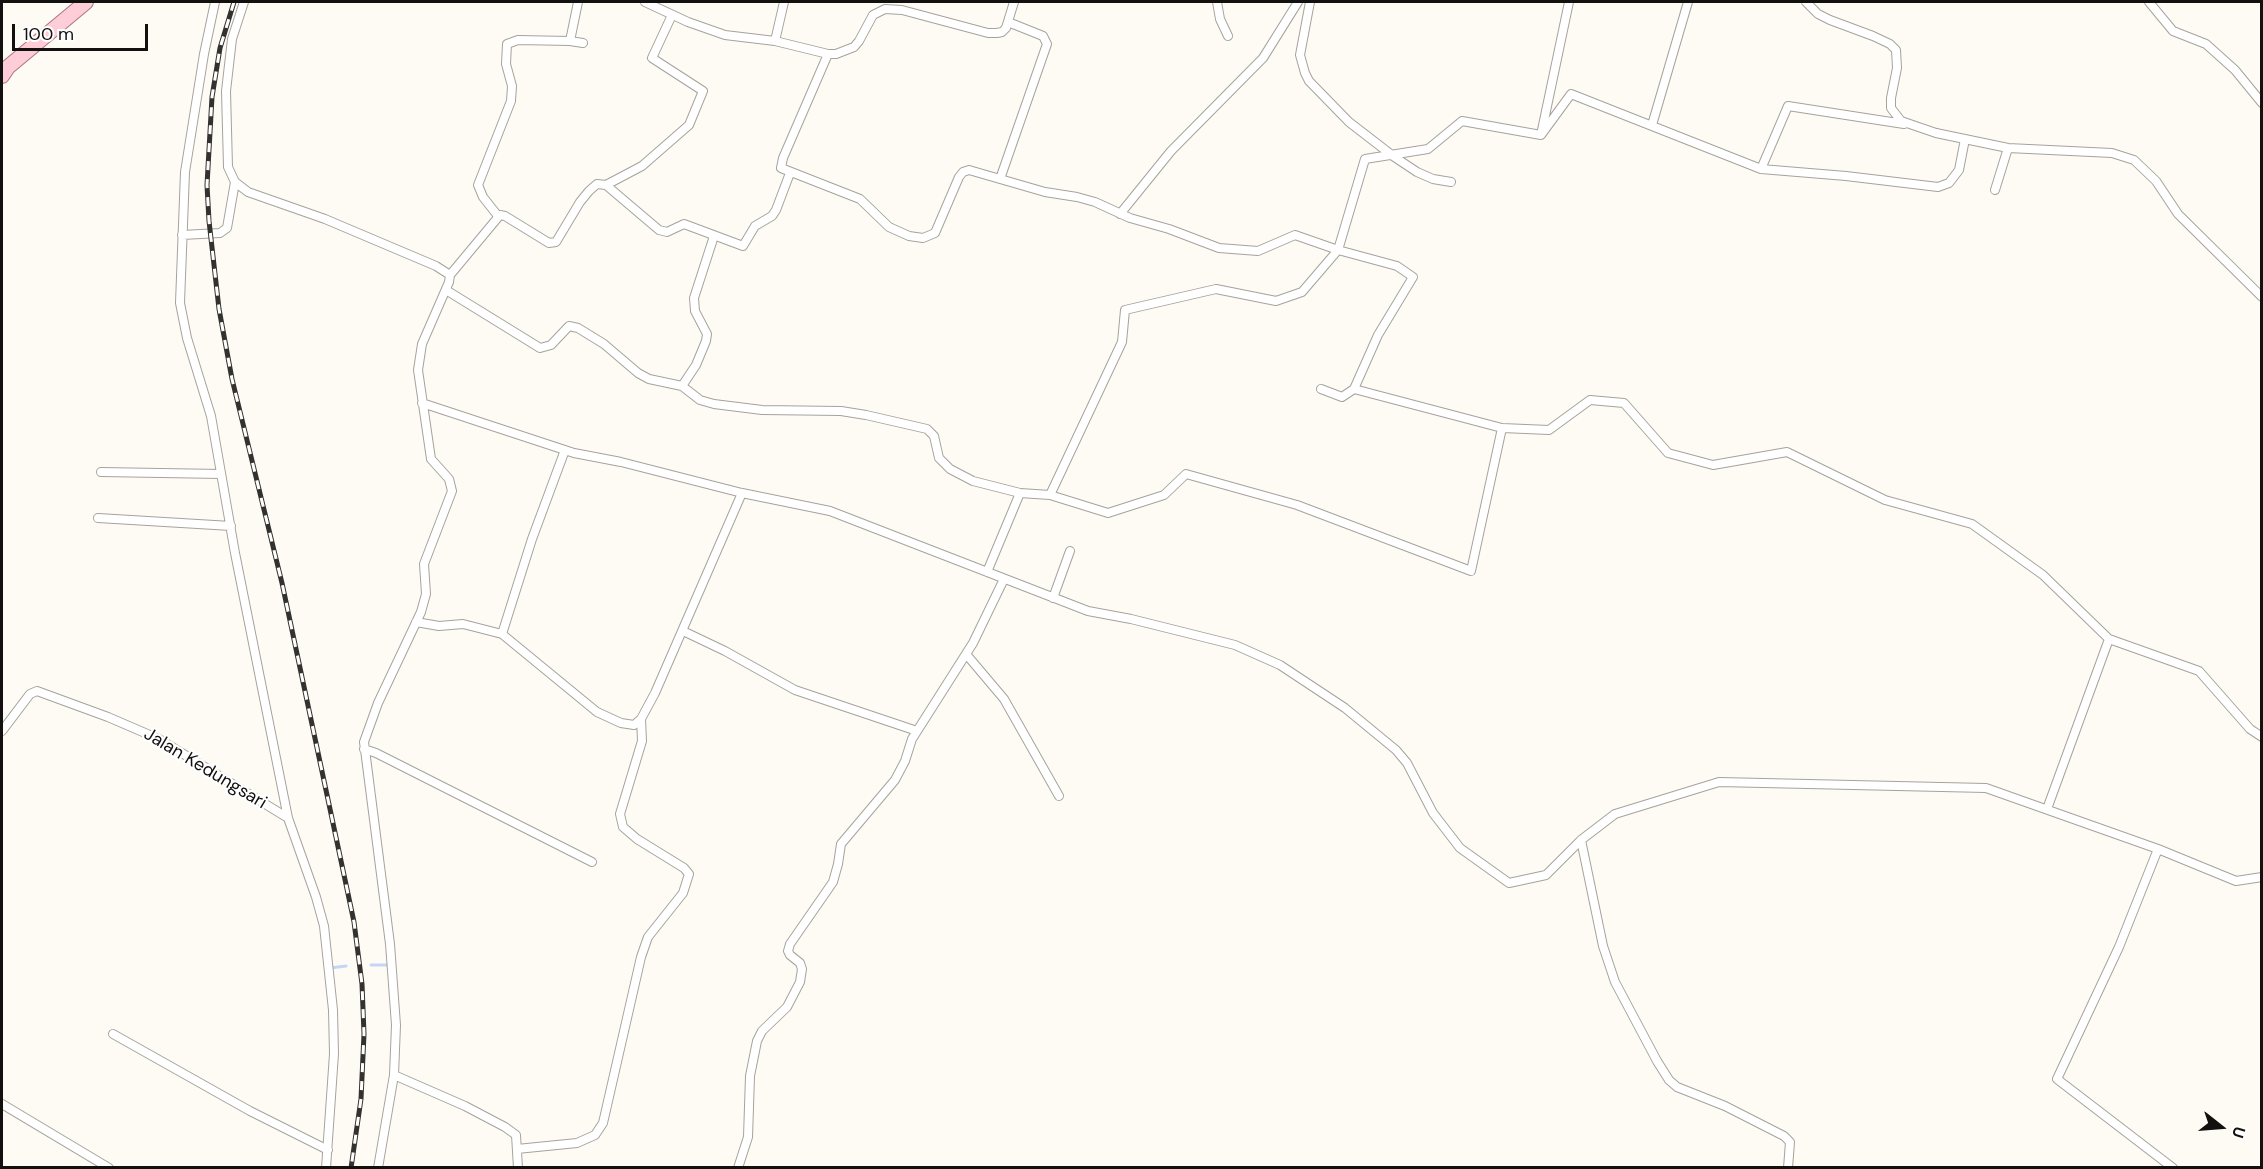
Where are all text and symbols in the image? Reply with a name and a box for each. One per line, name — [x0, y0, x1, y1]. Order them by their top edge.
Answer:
scale bar — [15, 12, 152, 50]
text: 100 m — [23, 22, 74, 46]
street label: Jalan Kedungsari — [140, 724, 270, 814]
north arrow — [2191, 1097, 2251, 1157]
text: U — [2227, 1124, 2250, 1141]

